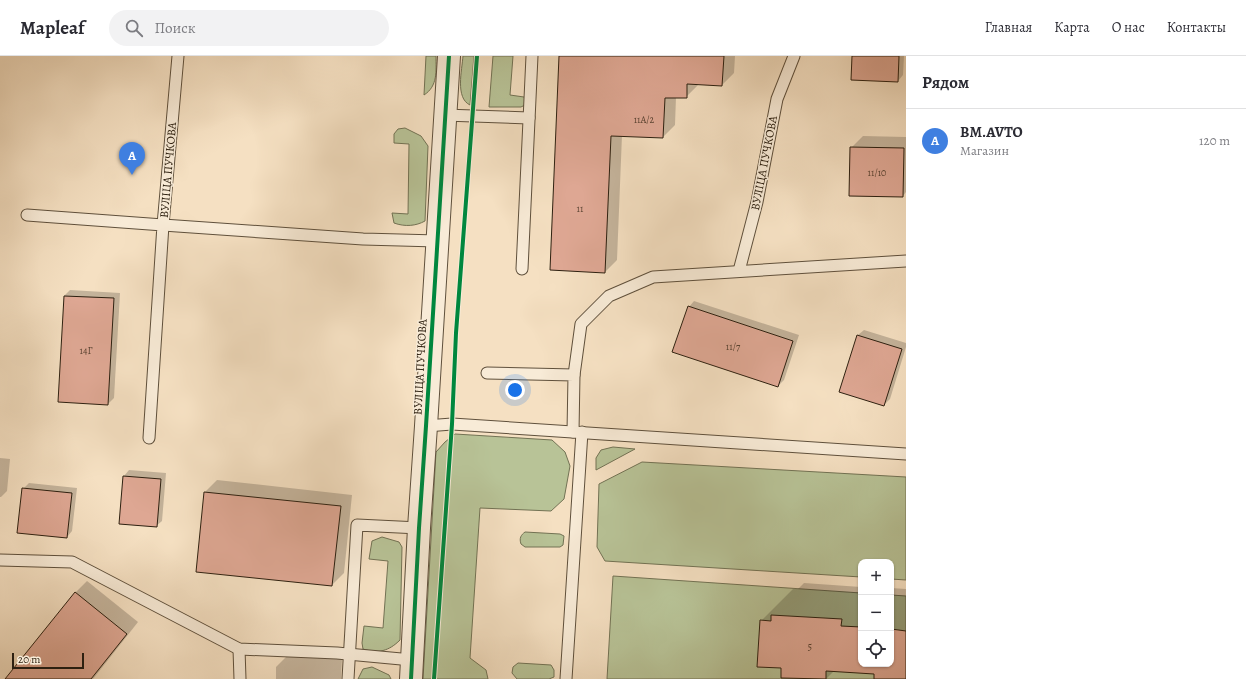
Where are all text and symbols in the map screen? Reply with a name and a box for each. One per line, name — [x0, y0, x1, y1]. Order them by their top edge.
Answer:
search box — [109, 10, 389, 46]
text: Mapleaf — [20, 15, 85, 41]
icon: search — [123, 17, 145, 39]
text: Поиск — [155, 18, 196, 38]
text: Главная — [985, 18, 1032, 37]
text: Карта — [1054, 18, 1090, 37]
text: О нас — [1112, 18, 1145, 37]
text: Контакты — [1167, 18, 1226, 37]
text: Рядом — [922, 71, 969, 94]
house number: 11А/2 — [634, 113, 655, 126]
street label: ВУЛІЦА ПУЧКОВА — [747, 113, 781, 212]
street label: ВУЛІЦА ПУЧКОВА — [156, 120, 180, 219]
text: BM.AVTO — [960, 122, 1023, 142]
text: A — [931, 132, 939, 149]
text: 120 m — [1199, 132, 1230, 149]
pin: A — [119, 142, 145, 175]
text: Магазин — [960, 142, 1009, 159]
house number: 11/10 — [868, 166, 886, 179]
house number: 11 — [577, 202, 584, 215]
street label: ВУЛІЦА ПУЧКОВА — [409, 318, 431, 415]
house number: 11/7 — [726, 340, 741, 353]
house number: 14Г — [80, 344, 93, 357]
your location — [505, 380, 525, 400]
map controls — [858, 559, 894, 667]
button: + — [858, 559, 894, 595]
button: − — [858, 595, 894, 631]
button: locate — [858, 631, 894, 667]
house number: 5 — [808, 640, 812, 653]
scale bar — [12, 651, 84, 670]
text: 20 m — [18, 652, 40, 667]

